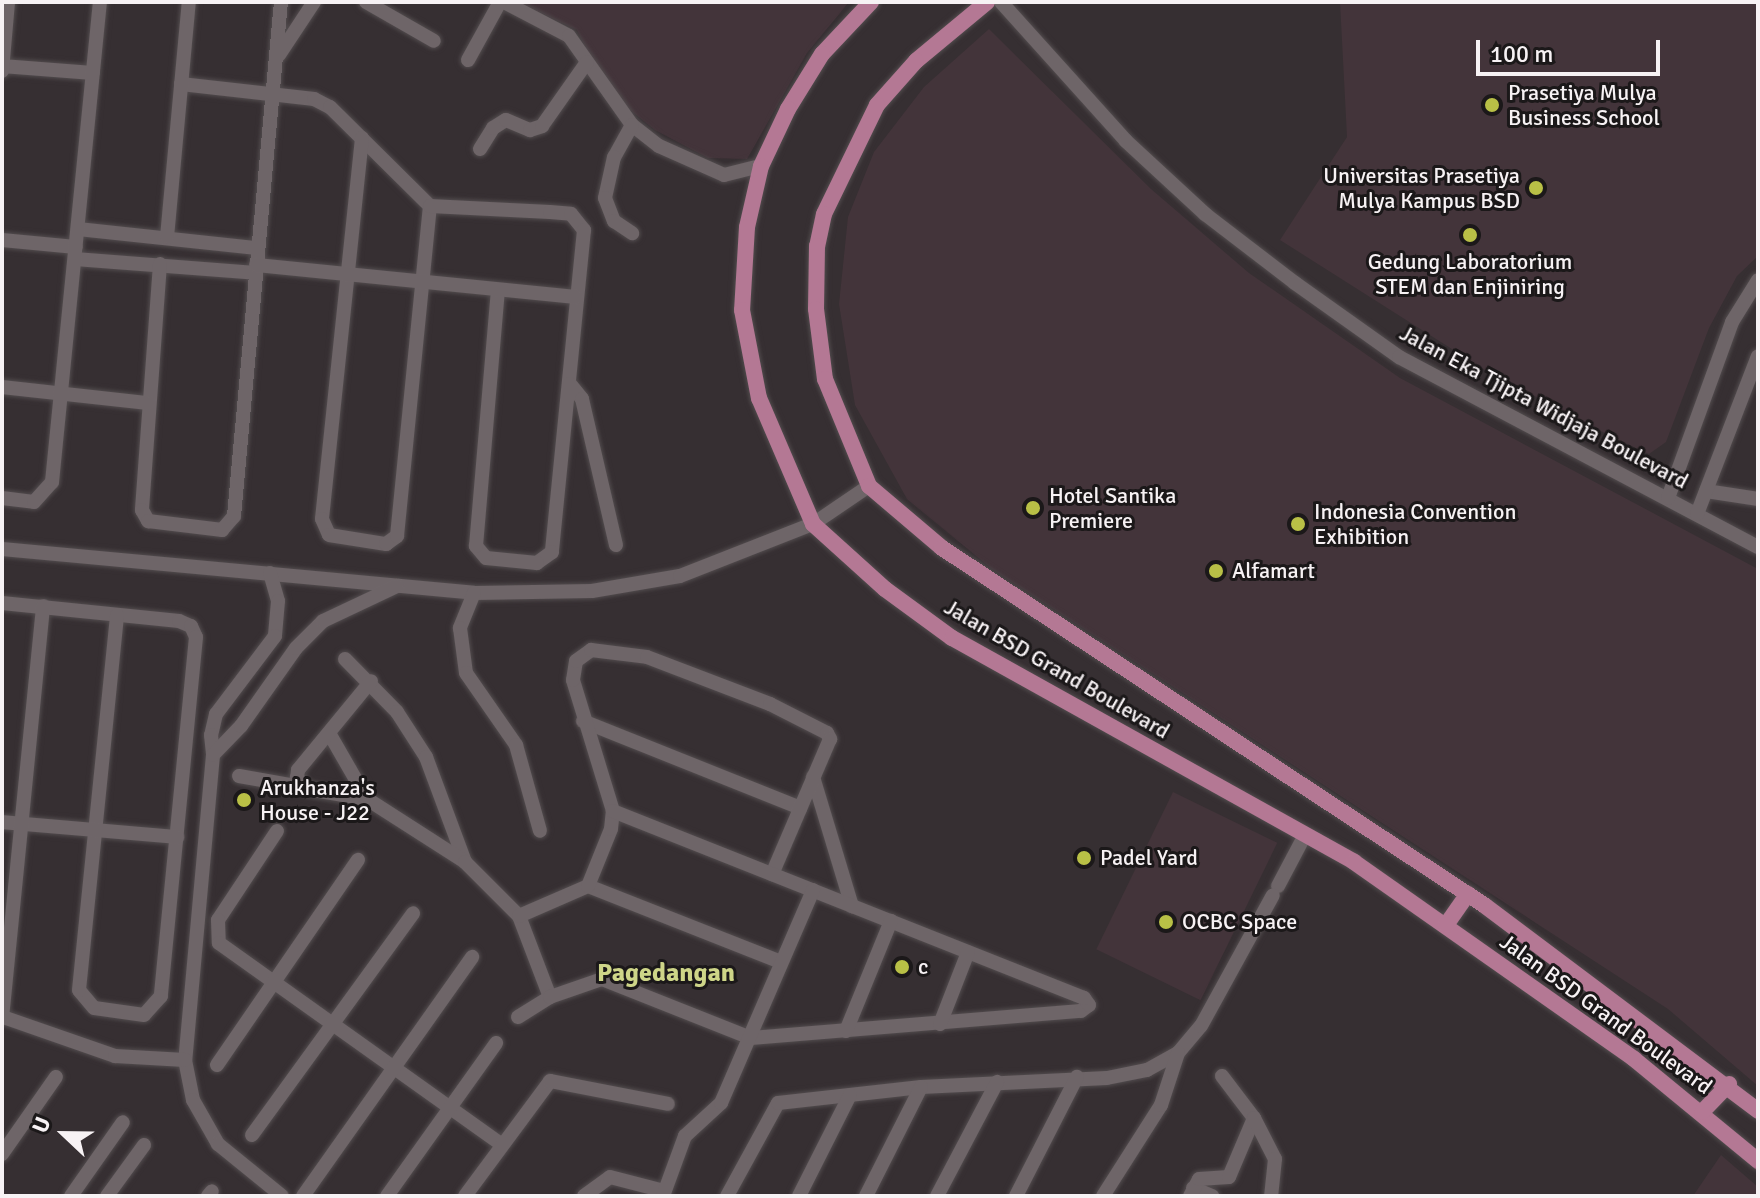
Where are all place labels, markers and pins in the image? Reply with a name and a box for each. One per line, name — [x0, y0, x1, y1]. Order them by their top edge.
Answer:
place label: Prasetiya Mulya Business School — [1508, 79, 1660, 130]
marker: Prasetiya Mulya Business School — [1483, 96, 1501, 114]
place label: Universitas Prasetiya Mulya Kampus BSD — [1323, 162, 1520, 214]
marker: Universitas Prasetiya Mulya Kampus BSD — [1527, 179, 1545, 197]
marker: Gedung Laboratorium STEM dan Enjiniring — [1461, 226, 1479, 244]
place label: Gedung Laboratorium STEM dan Enjiniring — [1368, 248, 1572, 300]
place label: Hotel Santika Premiere — [1049, 482, 1176, 534]
place label: Indonesia Convention Exhibition — [1314, 498, 1516, 550]
marker: Hotel Santika Premiere — [1024, 499, 1042, 517]
marker: Indonesia Convention Exhibition — [1289, 515, 1307, 533]
place label: Alfamart — [1232, 558, 1315, 584]
marker: Alfamart — [1207, 562, 1225, 580]
place label: Arukhanza's House - J22 — [260, 774, 375, 826]
marker: Arukhanza's House - J22 — [235, 791, 253, 809]
place label: Padel Yard — [1100, 845, 1198, 871]
marker: Padel Yard — [1075, 849, 1093, 867]
place label: OCBC Space — [1182, 909, 1297, 935]
marker: OCBC Space — [1157, 913, 1175, 931]
place label: c — [918, 954, 928, 980]
marker: c — [893, 958, 911, 976]

